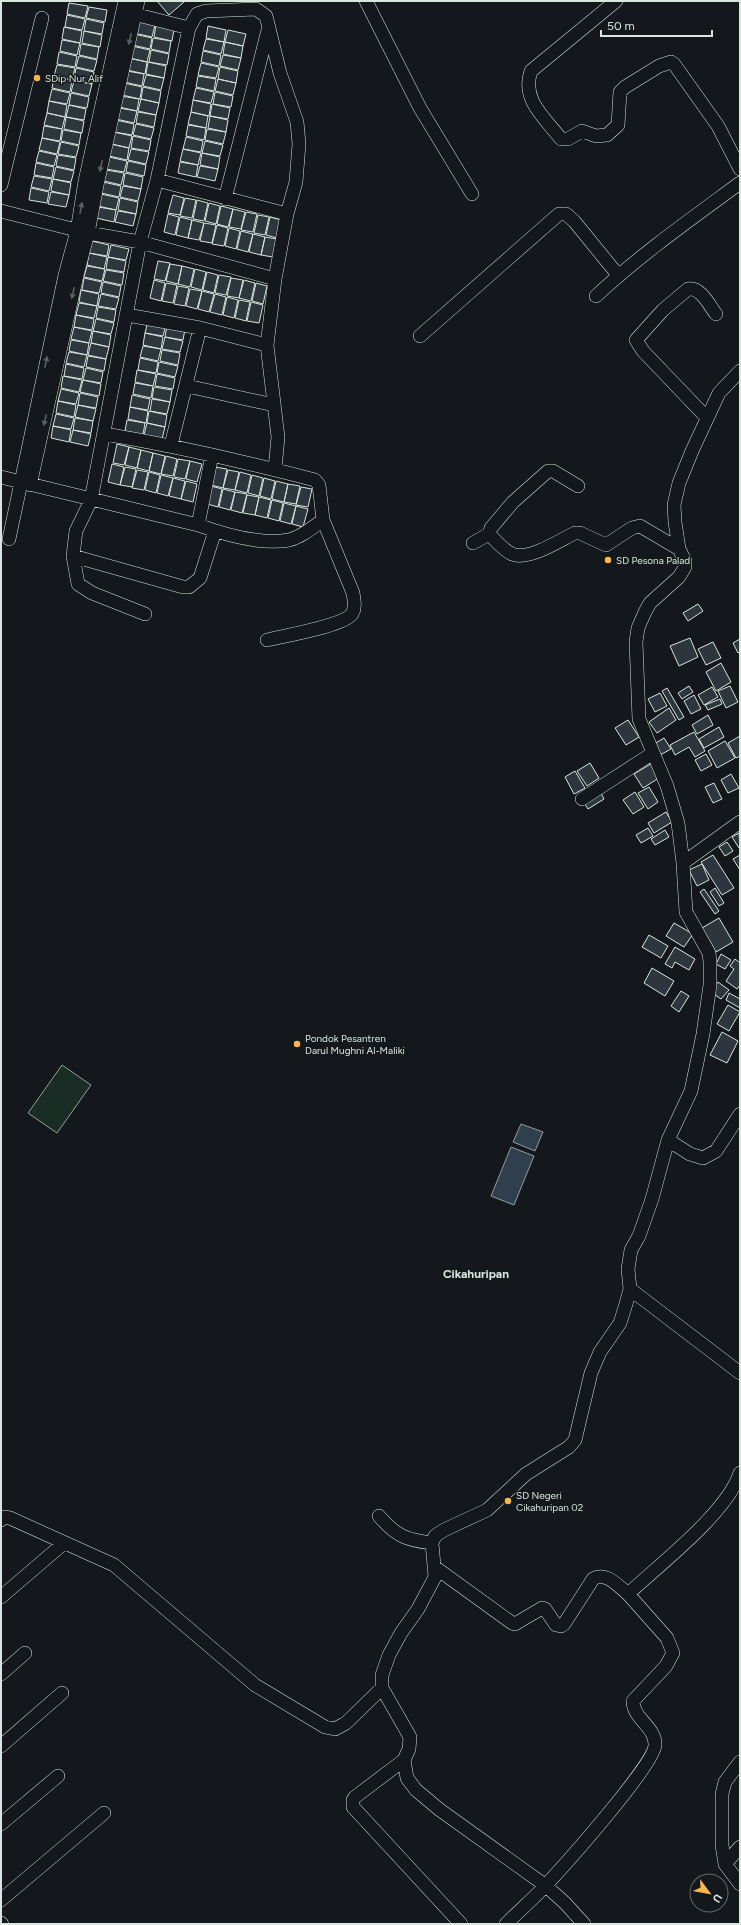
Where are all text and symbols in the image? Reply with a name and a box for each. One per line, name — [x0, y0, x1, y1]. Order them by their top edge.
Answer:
scale bar — [601, 12, 712, 38]
text: 50 m — [607, 19, 635, 33]
one-way arrow — [126, 33, 132, 45]
place label: SDip Nur Alif — [45, 72, 103, 85]
marker: SDip Nur Alif — [32, 73, 42, 83]
one-way arrow — [98, 160, 104, 172]
one-way arrow — [78, 202, 84, 214]
one-way arrow — [69, 287, 75, 299]
one-way arrow — [43, 356, 49, 368]
one-way arrow — [41, 413, 47, 426]
place label: SD Pesona Palad — [616, 554, 690, 567]
marker: SD Pesona Palad — [603, 555, 613, 565]
place label: Pondok Pesantren Darul Mughni Al-Maliki — [305, 1032, 405, 1057]
marker: Pondok Pesantren Darul Mughni Al-Maliki — [292, 1039, 302, 1049]
district label: Cikahuripan — [443, 1267, 509, 1281]
place label: SD Negeri Cikahuripan 02 — [516, 1489, 583, 1514]
marker: SD Negeri Cikahuripan 02 — [503, 1496, 513, 1506]
north arrow — [689, 1873, 729, 1913]
text: U — [709, 1891, 725, 1905]

